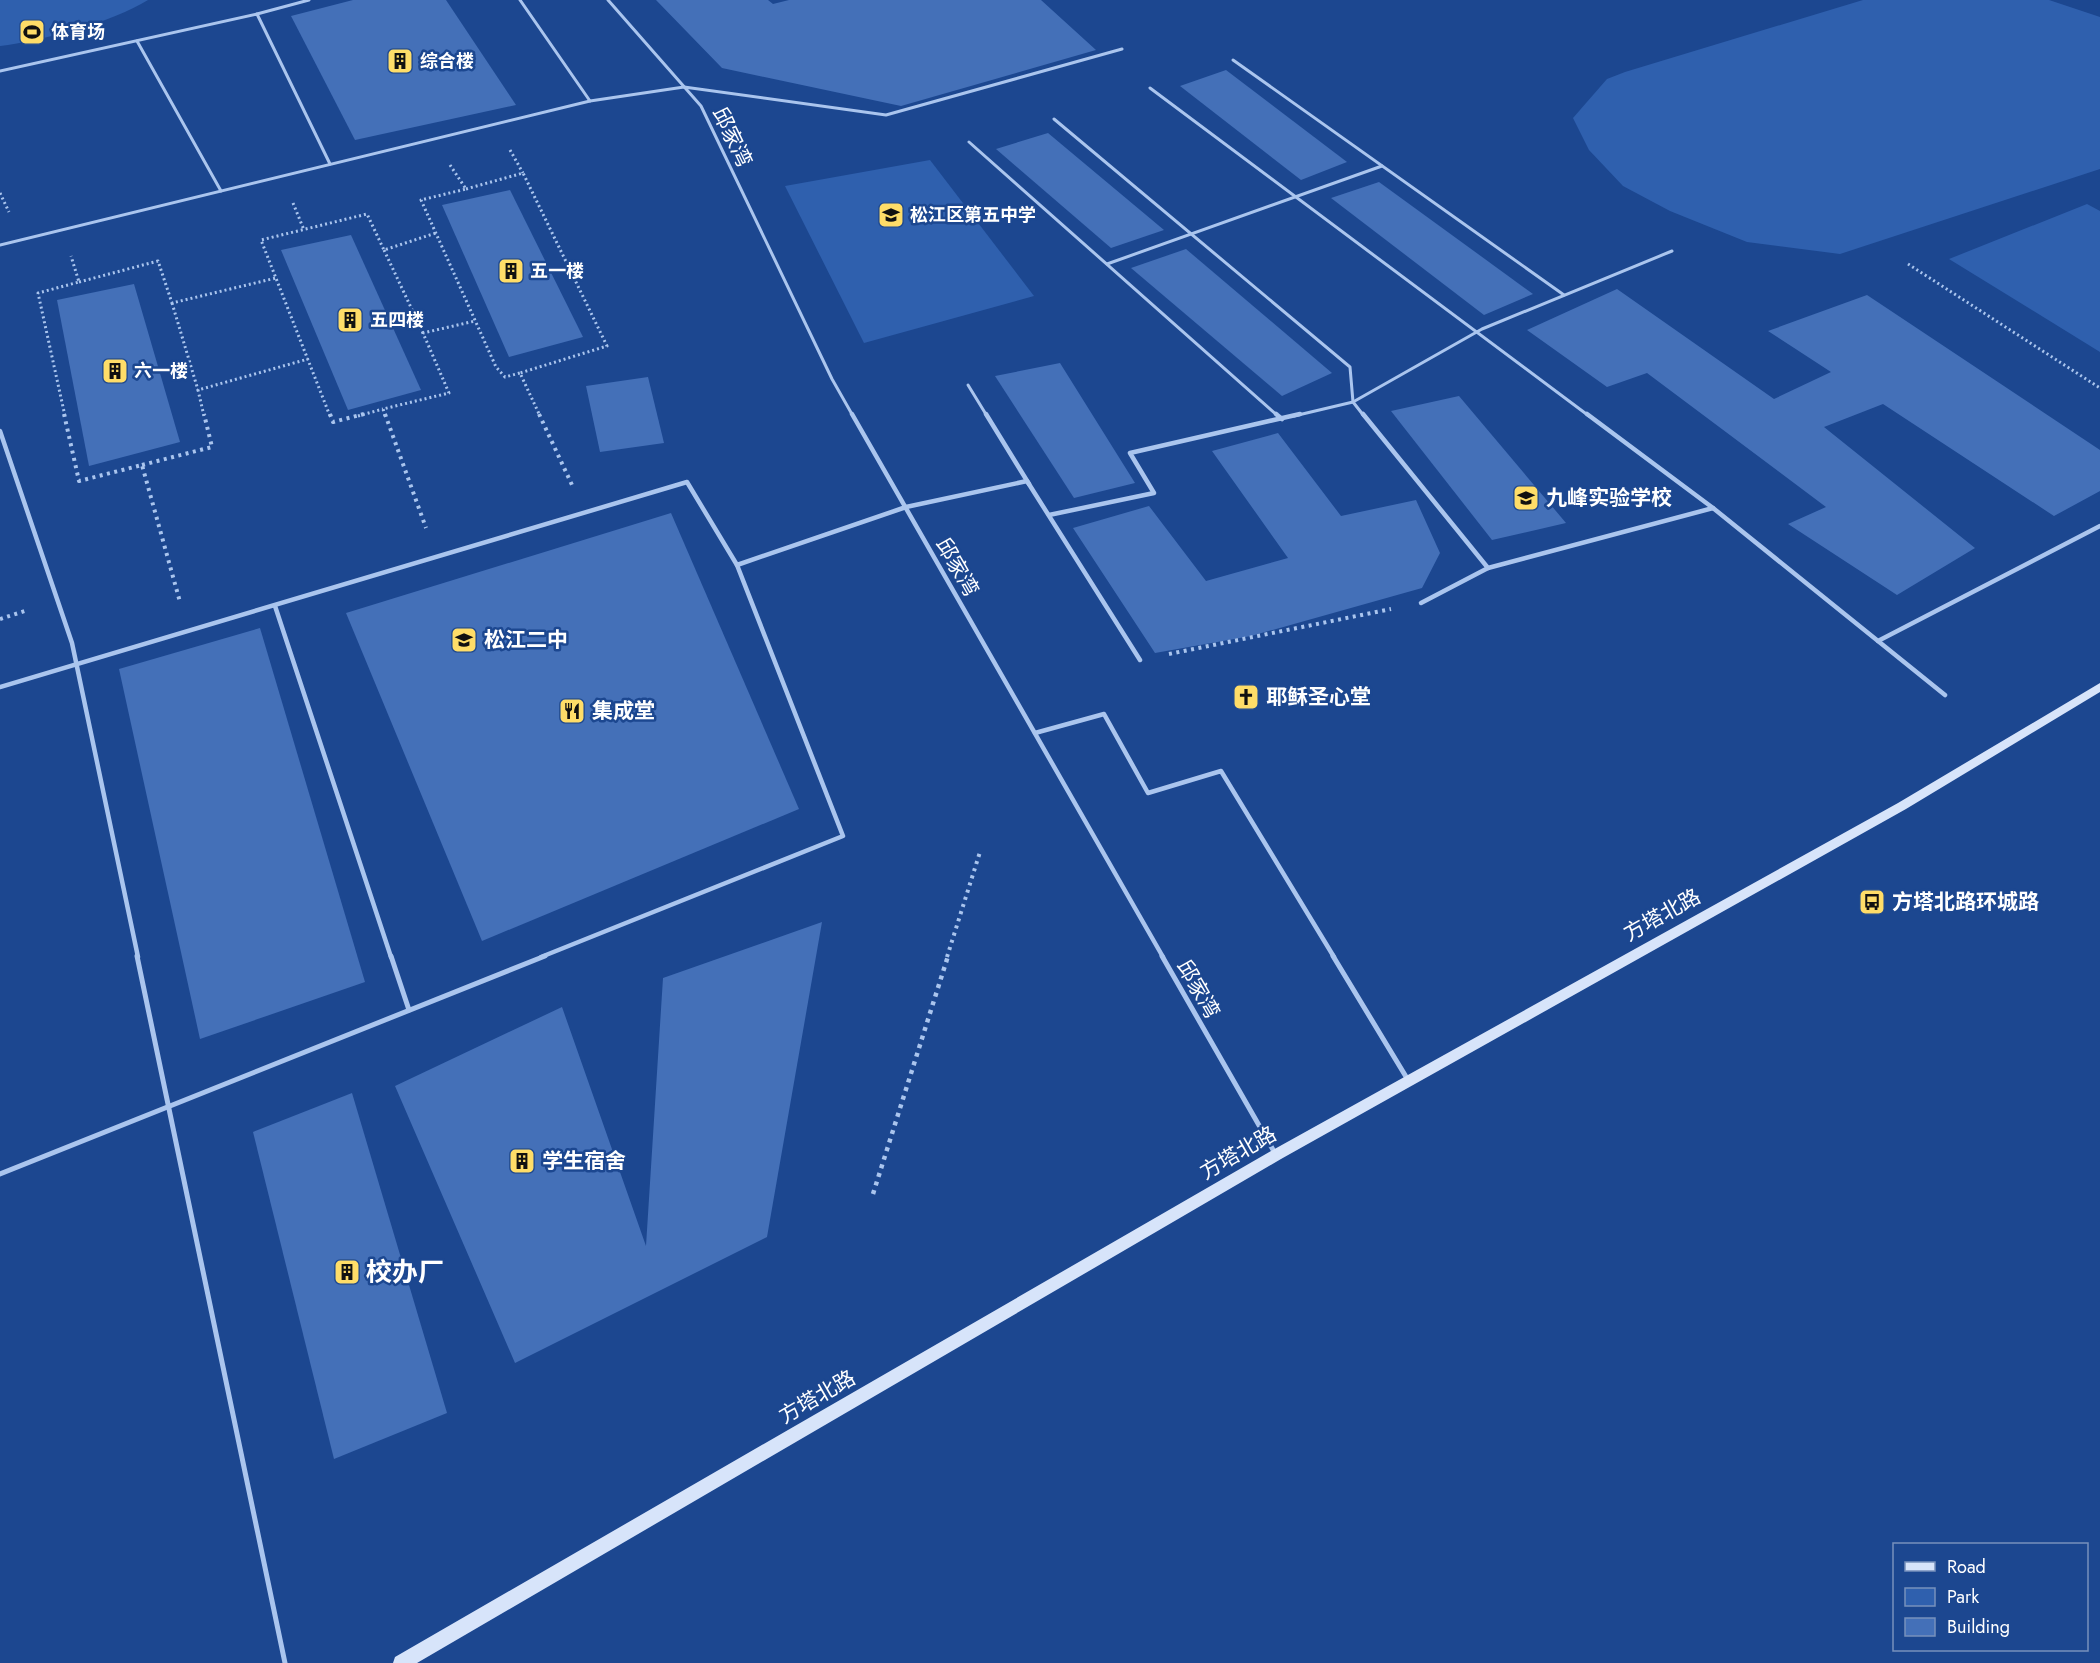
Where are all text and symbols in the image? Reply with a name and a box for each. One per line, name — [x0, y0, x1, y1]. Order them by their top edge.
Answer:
sports icon: 体育场 — [17, 17, 47, 47]
place label: 体育场 — [51, 19, 105, 45]
building icon: 综合楼 — [385, 46, 415, 76]
place label: 综合楼 — [420, 48, 474, 74]
street label: 邱家湾 — [705, 102, 759, 172]
school or university icon: 松江区第五中学 — [876, 200, 906, 230]
place label: 松江区第五中学 — [910, 202, 1036, 228]
building icon: 五一楼 — [496, 256, 526, 286]
place label: 五一楼 — [530, 258, 584, 284]
building icon: 五四楼 — [335, 305, 365, 335]
place label: 五四楼 — [370, 307, 424, 333]
building icon: 六一楼 — [100, 356, 130, 386]
place label: 六一楼 — [134, 358, 188, 384]
school or university icon: 九峰实验学校 — [1511, 483, 1541, 513]
place label: 九峰实验学校 — [1546, 483, 1672, 513]
street label: 邱家湾 — [928, 532, 986, 602]
school or university icon: 松江二中 — [449, 625, 479, 655]
place label: 松江二中 — [484, 625, 568, 655]
church icon: 耶稣圣心堂 — [1231, 682, 1261, 712]
place label: 耶稣圣心堂 — [1266, 682, 1371, 712]
restaurant icon: 集成堂 — [557, 696, 587, 726]
place label: 集成堂 — [592, 696, 655, 726]
street label: 方塔北路 — [1618, 882, 1706, 948]
bus stop icon: 方塔北路环城路 — [1857, 887, 1887, 917]
place label: 方塔北路环城路 — [1892, 887, 2039, 917]
street label: 邱家湾 — [1169, 954, 1227, 1024]
street label: 方塔北路 — [1194, 1119, 1282, 1187]
building icon: 学生宿舍 — [507, 1146, 537, 1176]
place label: 学生宿舍 — [542, 1146, 626, 1176]
place label: 校办厂 — [366, 1253, 444, 1291]
building icon: 校办厂 — [332, 1257, 362, 1287]
street label: 方塔北路 — [773, 1363, 861, 1431]
legend — [1893, 1543, 2088, 1651]
text: Road — [1947, 1554, 1986, 1580]
text: Park — [1947, 1584, 1979, 1610]
text: Building — [1947, 1614, 2010, 1640]

